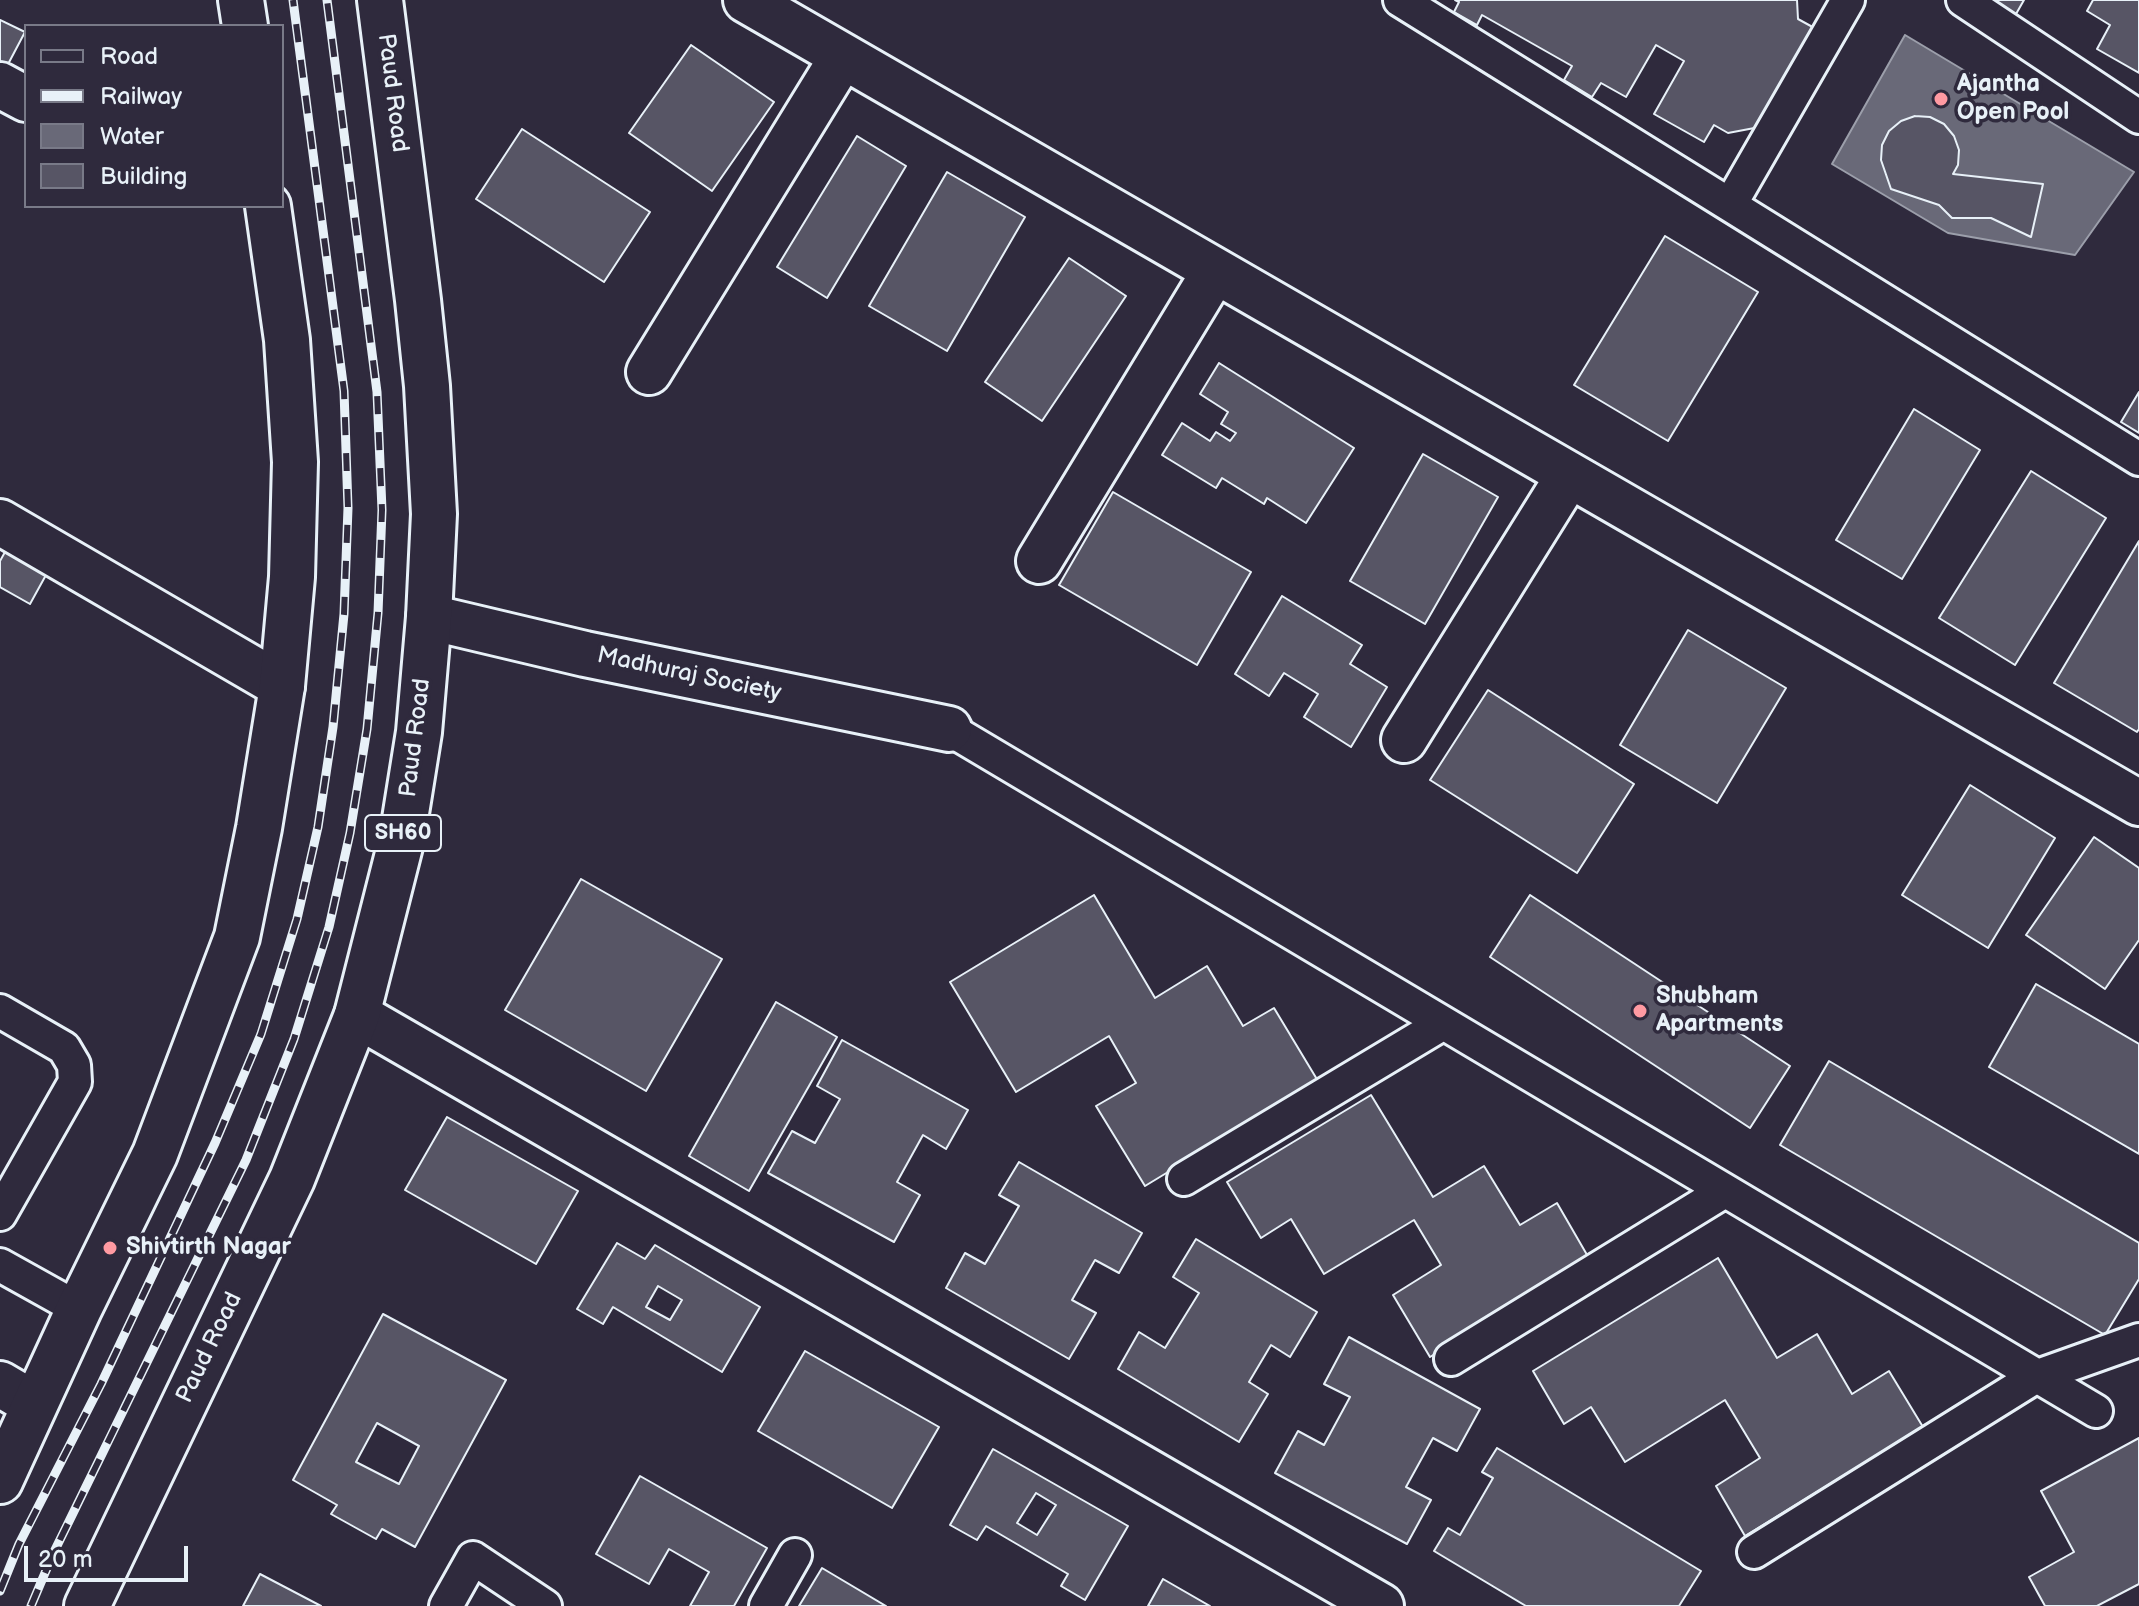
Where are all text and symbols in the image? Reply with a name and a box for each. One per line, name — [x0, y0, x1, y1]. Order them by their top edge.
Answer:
legend — [24, 24, 284, 208]
street label: Paud Road — [370, 32, 414, 154]
text: Road — [100, 42, 158, 71]
place label: Ajantha Open Pool — [1957, 71, 2069, 127]
text: Railway — [100, 82, 182, 111]
marker: Ajantha Open Pool — [1932, 90, 1950, 108]
text: Water — [100, 122, 164, 151]
text: Building — [100, 162, 187, 191]
street label: Madhuraj Society — [594, 641, 784, 709]
street label: Paud Road — [394, 677, 438, 799]
road number: SH60 — [365, 815, 441, 851]
place label: Shubham Apartments — [1656, 983, 1783, 1039]
marker: Shubham Apartments — [1631, 1002, 1649, 1020]
place label: Shivtirth Nagar — [126, 1234, 291, 1262]
marker: Shivtirth Nagar — [101, 1239, 119, 1257]
street label: Paud Road — [171, 1288, 249, 1408]
scale bar — [28, 1530, 192, 1580]
text: 20 m — [38, 1545, 93, 1574]

